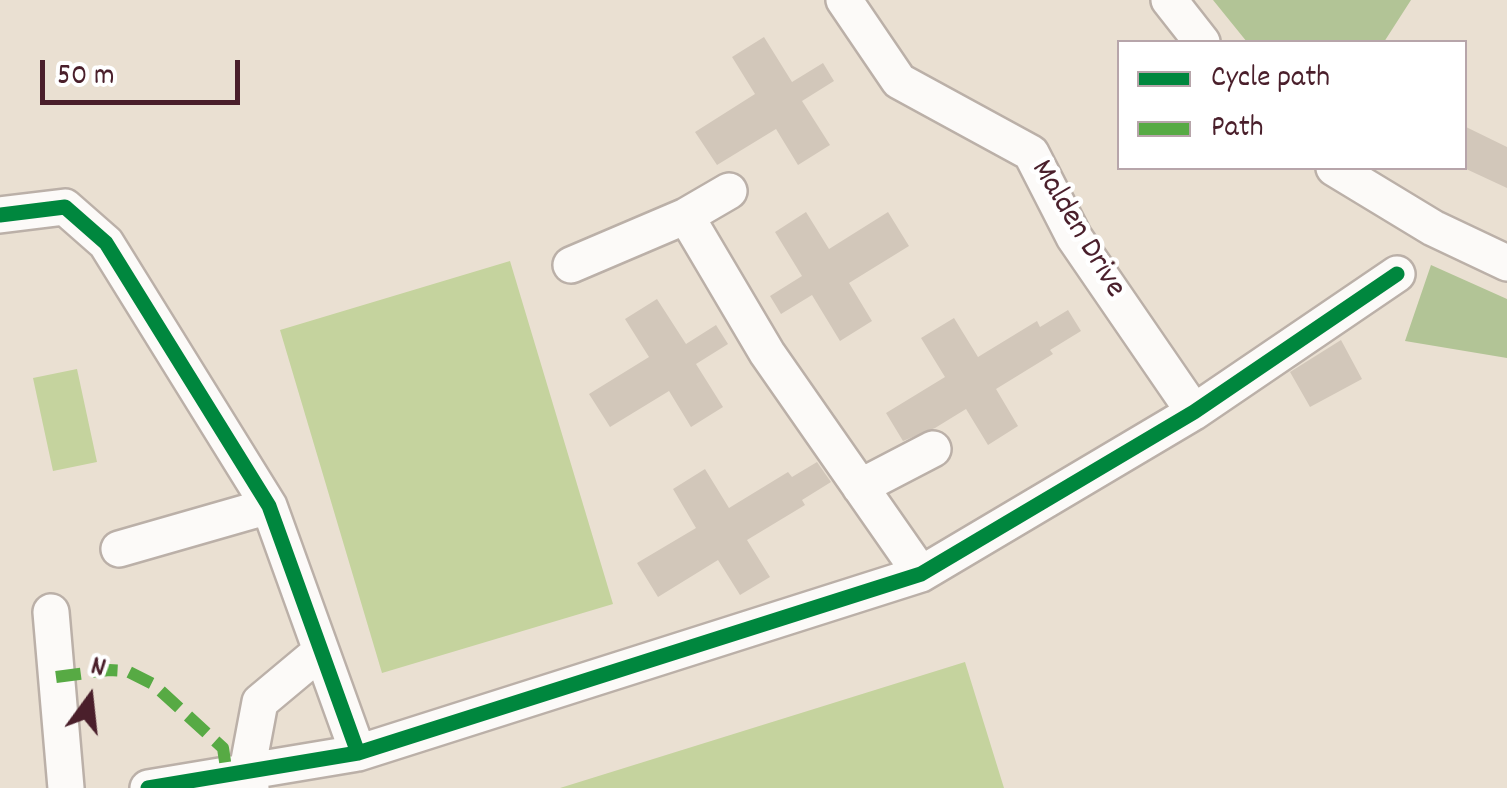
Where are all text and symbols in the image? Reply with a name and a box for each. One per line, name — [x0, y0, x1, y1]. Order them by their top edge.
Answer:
scale bar — [45, 40, 245, 102]
legend — [1117, 40, 1467, 170]
text: 50 m — [57, 56, 115, 99]
text: Cycle path — [1211, 58, 1330, 101]
text: Path — [1211, 108, 1264, 151]
street label: Malden Drive — [1020, 154, 1132, 306]
north arrow — [40, 648, 140, 748]
text: N — [86, 648, 110, 690]

